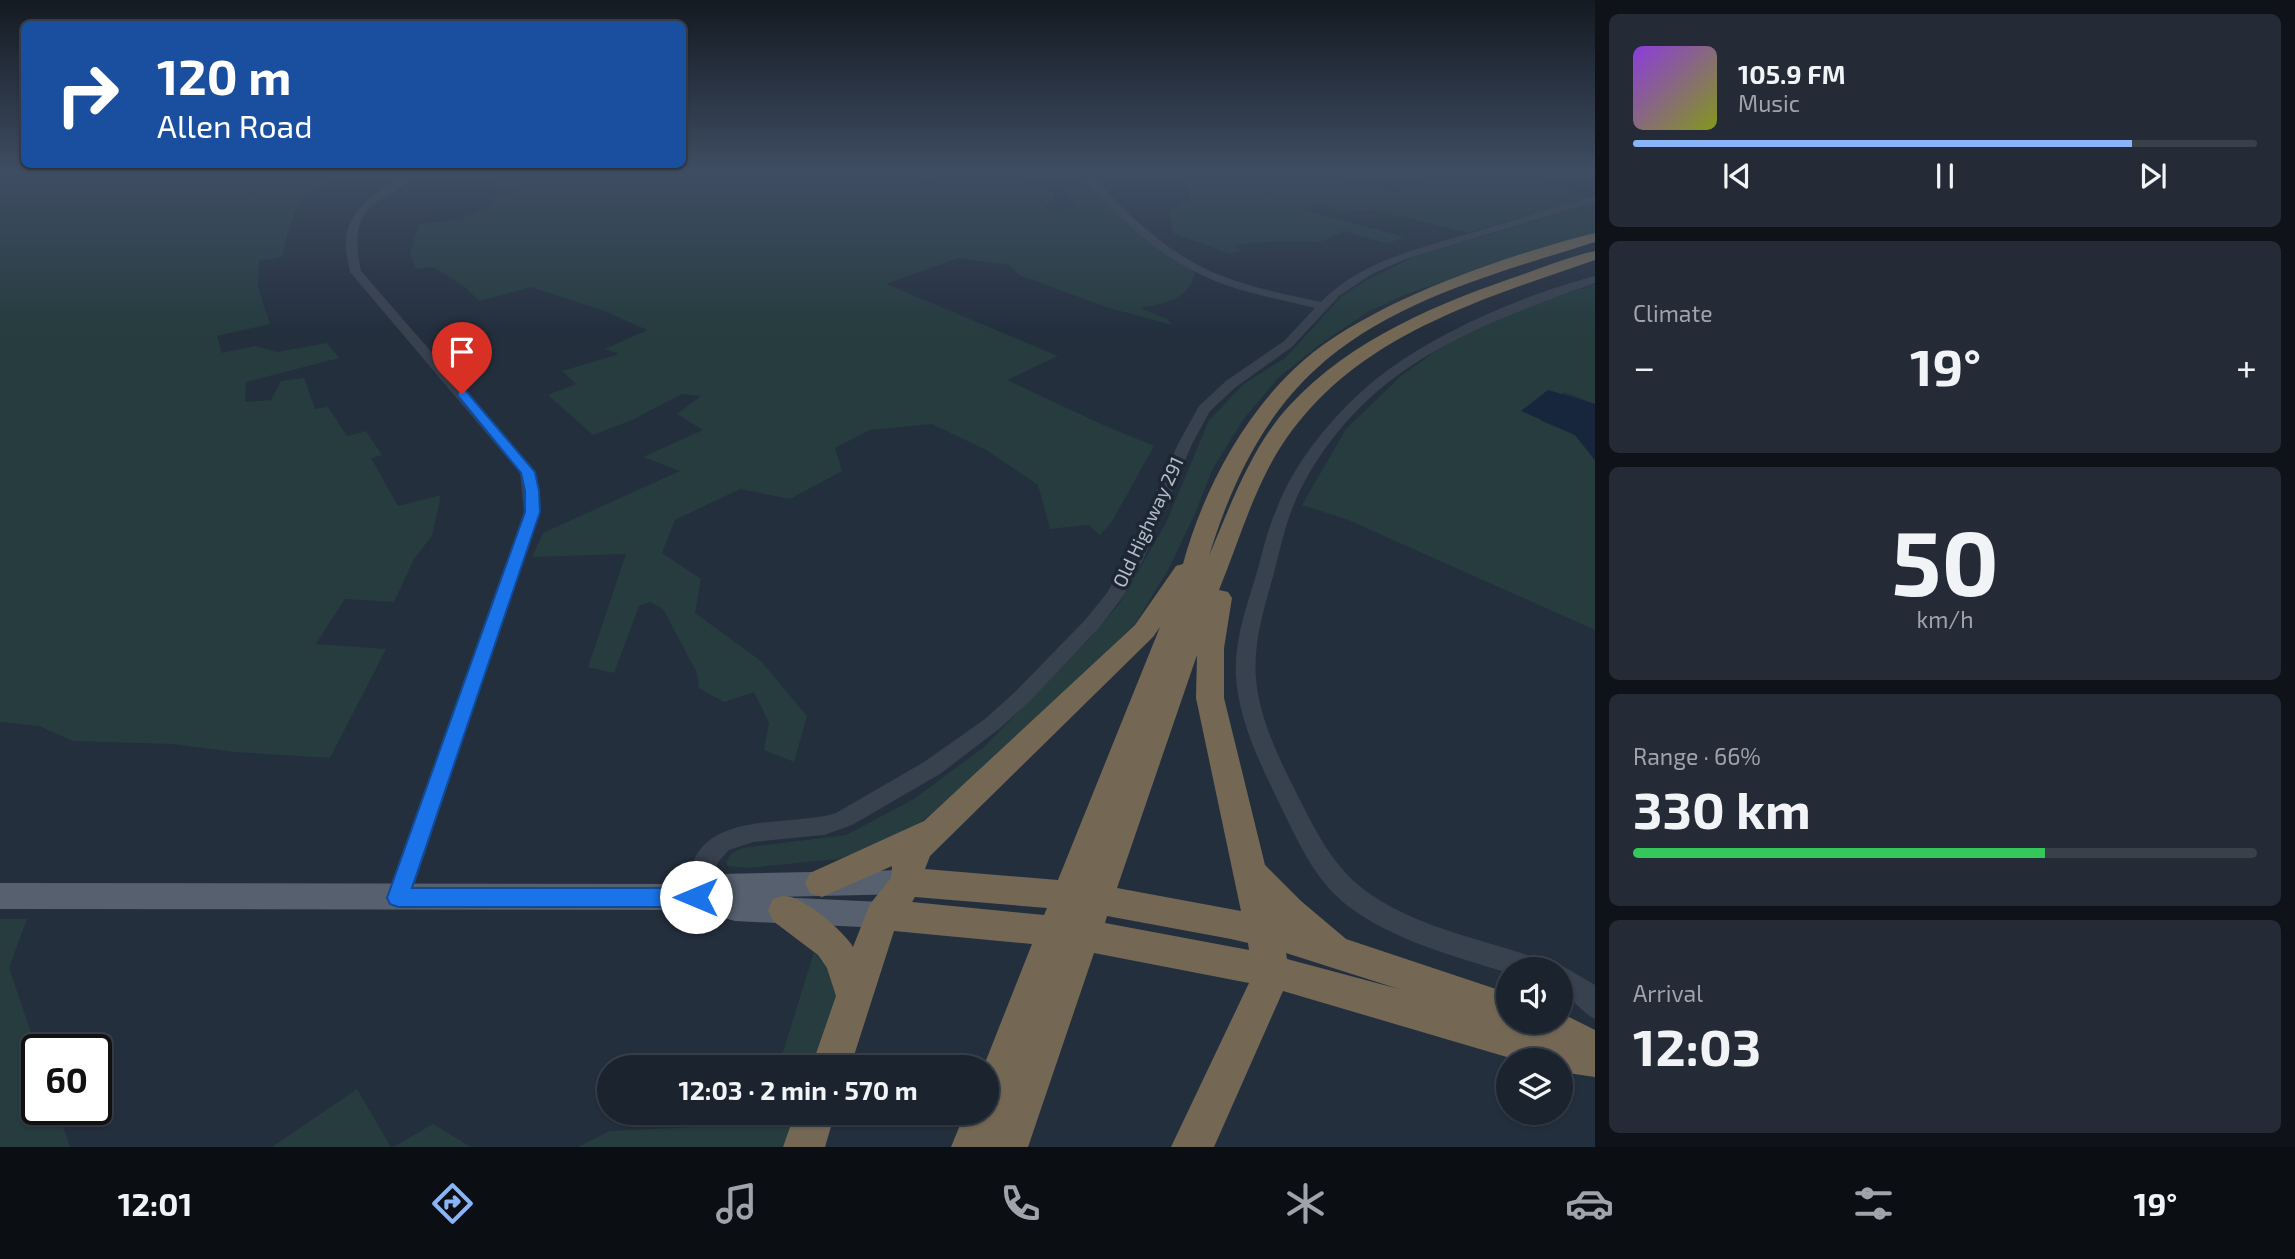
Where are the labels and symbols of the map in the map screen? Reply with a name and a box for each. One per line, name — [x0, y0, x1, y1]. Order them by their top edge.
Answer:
pin — [432, 322, 492, 394]
street label: Old Highway 291 — [1107, 453, 1188, 591]
position arrow — [659, 860, 733, 934]
speed limit sign: 60 — [21, 1034, 112, 1125]

